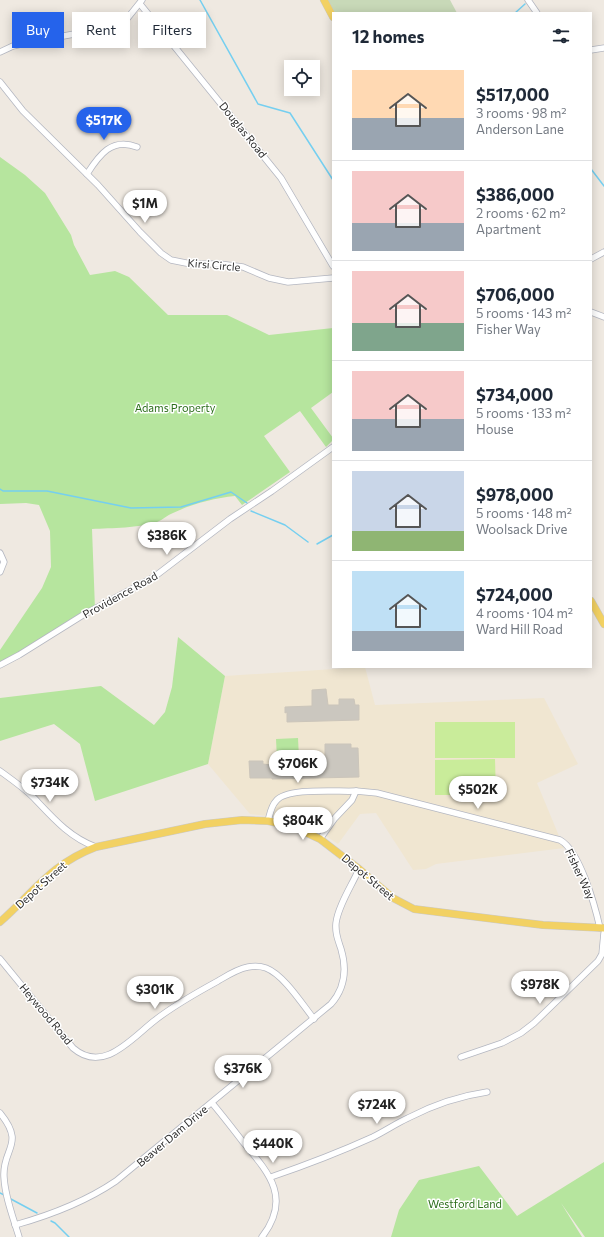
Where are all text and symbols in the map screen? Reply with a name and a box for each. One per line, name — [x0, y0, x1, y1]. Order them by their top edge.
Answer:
chip: Buy — [12, 12, 64, 48]
chip: Rent — [72, 12, 130, 48]
chip: Filters — [138, 12, 206, 48]
icon: filters — [550, 25, 572, 47]
text: 12 homes — [352, 26, 424, 47]
map controls — [284, 60, 320, 96]
button: locate — [284, 60, 320, 96]
text: $517,000 — [476, 84, 549, 105]
icon: home — [384, 86, 432, 134]
street label: Douglas Road — [217, 99, 270, 160]
text: 3 rooms · 98 m² — [476, 105, 567, 121]
pin: $517K — [76, 107, 132, 141]
text: $517K — [85, 112, 123, 128]
text: Anderson Lane — [476, 121, 564, 137]
text: $386,000 — [476, 184, 554, 205]
icon: home — [384, 187, 432, 235]
pin: $1M — [126, 190, 164, 224]
text: $1M — [132, 195, 158, 211]
text: 2 rooms · 62 m² — [476, 205, 566, 221]
text: Apartment — [476, 221, 541, 237]
street label: Kirsi Circle — [187, 256, 241, 273]
text: $706,000 — [476, 284, 554, 305]
icon: home — [384, 287, 432, 335]
text: 5 rooms · 143 m² — [476, 305, 572, 321]
text: Fisher Way — [476, 321, 541, 337]
text: $734,000 — [476, 384, 553, 405]
icon: home — [384, 387, 432, 435]
park label: Adams Property — [135, 401, 216, 414]
text: 5 rooms · 133 m² — [476, 405, 571, 421]
text: House — [476, 421, 514, 437]
text: $978,000 — [476, 484, 554, 505]
icon: home — [384, 487, 432, 535]
text: 5 rooms · 148 m² — [476, 505, 572, 521]
text: Woolsack Drive — [476, 521, 567, 537]
pin: $386K — [139, 522, 195, 556]
text: $386K — [147, 527, 187, 543]
street label: Providence Road — [80, 569, 159, 620]
text: $724,000 — [476, 584, 553, 605]
icon: home — [384, 587, 432, 635]
text: 4 rooms · 104 m² — [476, 605, 573, 621]
text: Ward Hill Road — [476, 621, 563, 637]
pin: $706K — [270, 750, 326, 784]
text: $706K — [278, 755, 318, 771]
pin: $734K — [22, 769, 78, 803]
text: $734K — [30, 774, 70, 790]
pin: $502K — [450, 776, 506, 810]
text: $502K — [458, 781, 498, 797]
pin: $804K — [275, 807, 331, 841]
text: $804K — [282, 812, 324, 828]
street label: Fisher Way — [563, 846, 598, 902]
street label: Depot Street — [339, 851, 398, 903]
street label: Depot Street — [12, 858, 69, 911]
pin: $978K — [512, 971, 568, 1005]
pin: $301K — [127, 976, 183, 1010]
text: $978K — [520, 976, 560, 992]
street label: Heywood Road — [17, 981, 76, 1047]
text: $301K — [136, 981, 174, 997]
pin: $376K — [215, 1055, 271, 1089]
text: $376K — [223, 1060, 263, 1076]
pin: $724K — [349, 1091, 405, 1125]
text: $724K — [358, 1096, 396, 1112]
street label: Beaver Dam Drive — [134, 1102, 210, 1169]
pin: $440K — [245, 1130, 301, 1164]
text: $440K — [252, 1135, 294, 1151]
park label: Westford Land — [428, 1197, 502, 1210]

